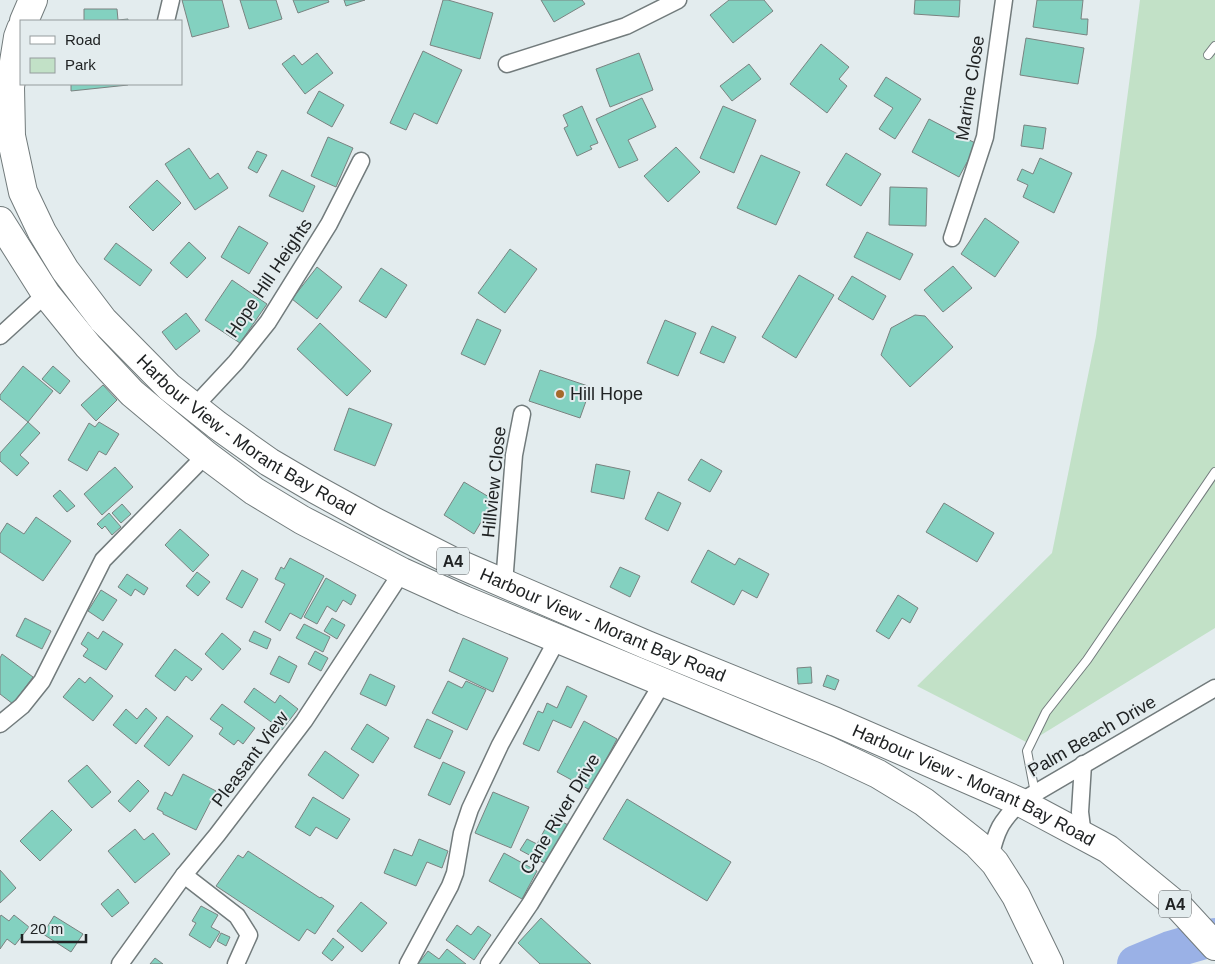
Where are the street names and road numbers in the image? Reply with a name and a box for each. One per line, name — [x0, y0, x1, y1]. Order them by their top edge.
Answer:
street label: Marine Close — [952, 34, 988, 142]
street label: Hope Hill Heights — [222, 215, 316, 341]
street label: Harbour View - Morant Bay Road — [133, 350, 359, 519]
street label: Hillview Close — [478, 425, 510, 539]
road number: A4 — [437, 548, 469, 574]
street label: Harbour View - Morant Bay Road — [477, 564, 729, 686]
street label: Palm Beach Drive — [1025, 691, 1159, 781]
street label: Pleasant View — [208, 707, 293, 810]
street label: Harbour View - Morant Bay Road — [849, 720, 1098, 850]
street label: Cane River Drive — [516, 750, 604, 878]
road number: A4 — [1159, 891, 1191, 918]

